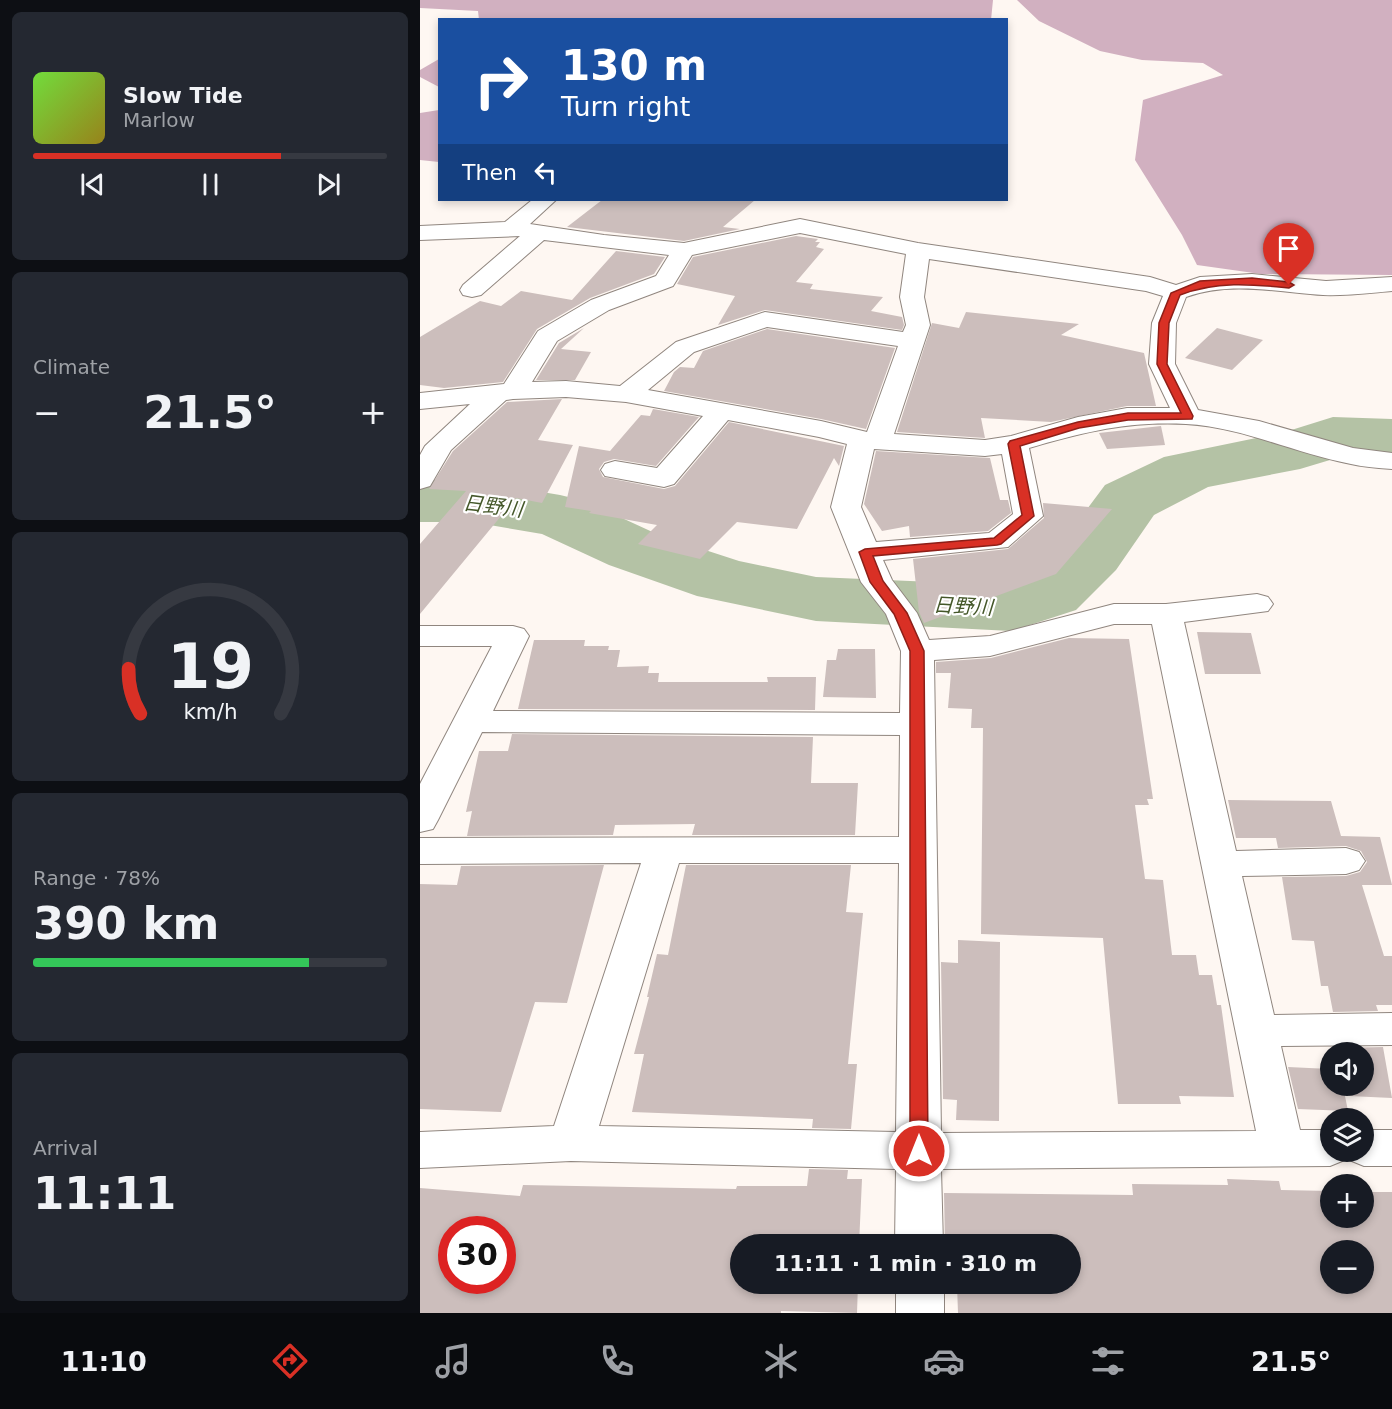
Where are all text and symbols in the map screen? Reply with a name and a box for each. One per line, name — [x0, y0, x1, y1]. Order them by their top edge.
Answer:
text: 130 m — [561, 41, 707, 90]
icon: right — [462, 42, 540, 120]
text: Slow Tide — [123, 83, 243, 108]
text: Turn right — [561, 91, 690, 122]
text: Marlow — [123, 108, 195, 132]
icon: left — [529, 156, 562, 189]
text: Then — [462, 160, 517, 185]
icon: previous — [76, 168, 109, 201]
icon: pause — [194, 168, 227, 201]
icon: next — [312, 168, 345, 201]
pin — [1263, 223, 1314, 285]
icon: arrive — [1272, 232, 1305, 265]
text: Climate — [33, 355, 110, 379]
text: 21.5° — [143, 386, 277, 439]
text: − — [33, 393, 61, 432]
text: + — [359, 393, 387, 432]
water label: 日野川 — [462, 490, 526, 522]
water label: 日野川 — [932, 592, 996, 620]
text: 19 — [167, 630, 253, 703]
text: km/h — [183, 699, 237, 724]
text: Range · 78% — [33, 866, 160, 890]
text: 390 km — [33, 897, 219, 950]
map controls — [1320, 1042, 1374, 1294]
button: sound — [1320, 1042, 1374, 1096]
button: layers — [1320, 1108, 1374, 1162]
position arrow — [887, 1119, 951, 1183]
text: Arrival — [33, 1136, 98, 1160]
text: 11:11 — [33, 1167, 176, 1220]
button: + — [1320, 1174, 1374, 1228]
speed limit sign: 30 — [438, 1216, 516, 1294]
button: − — [1320, 1240, 1374, 1294]
text: 11:11 · 1 min · 310 m — [774, 1251, 1037, 1276]
icon: directions — [269, 1340, 311, 1382]
icon: music — [432, 1340, 474, 1382]
icon: phone — [596, 1340, 638, 1382]
icon: climate — [760, 1340, 802, 1382]
icon: car — [923, 1340, 965, 1382]
icon: filters — [1087, 1340, 1129, 1382]
text: 11:10 — [61, 1346, 147, 1377]
text: 21.5° — [1251, 1346, 1331, 1377]

